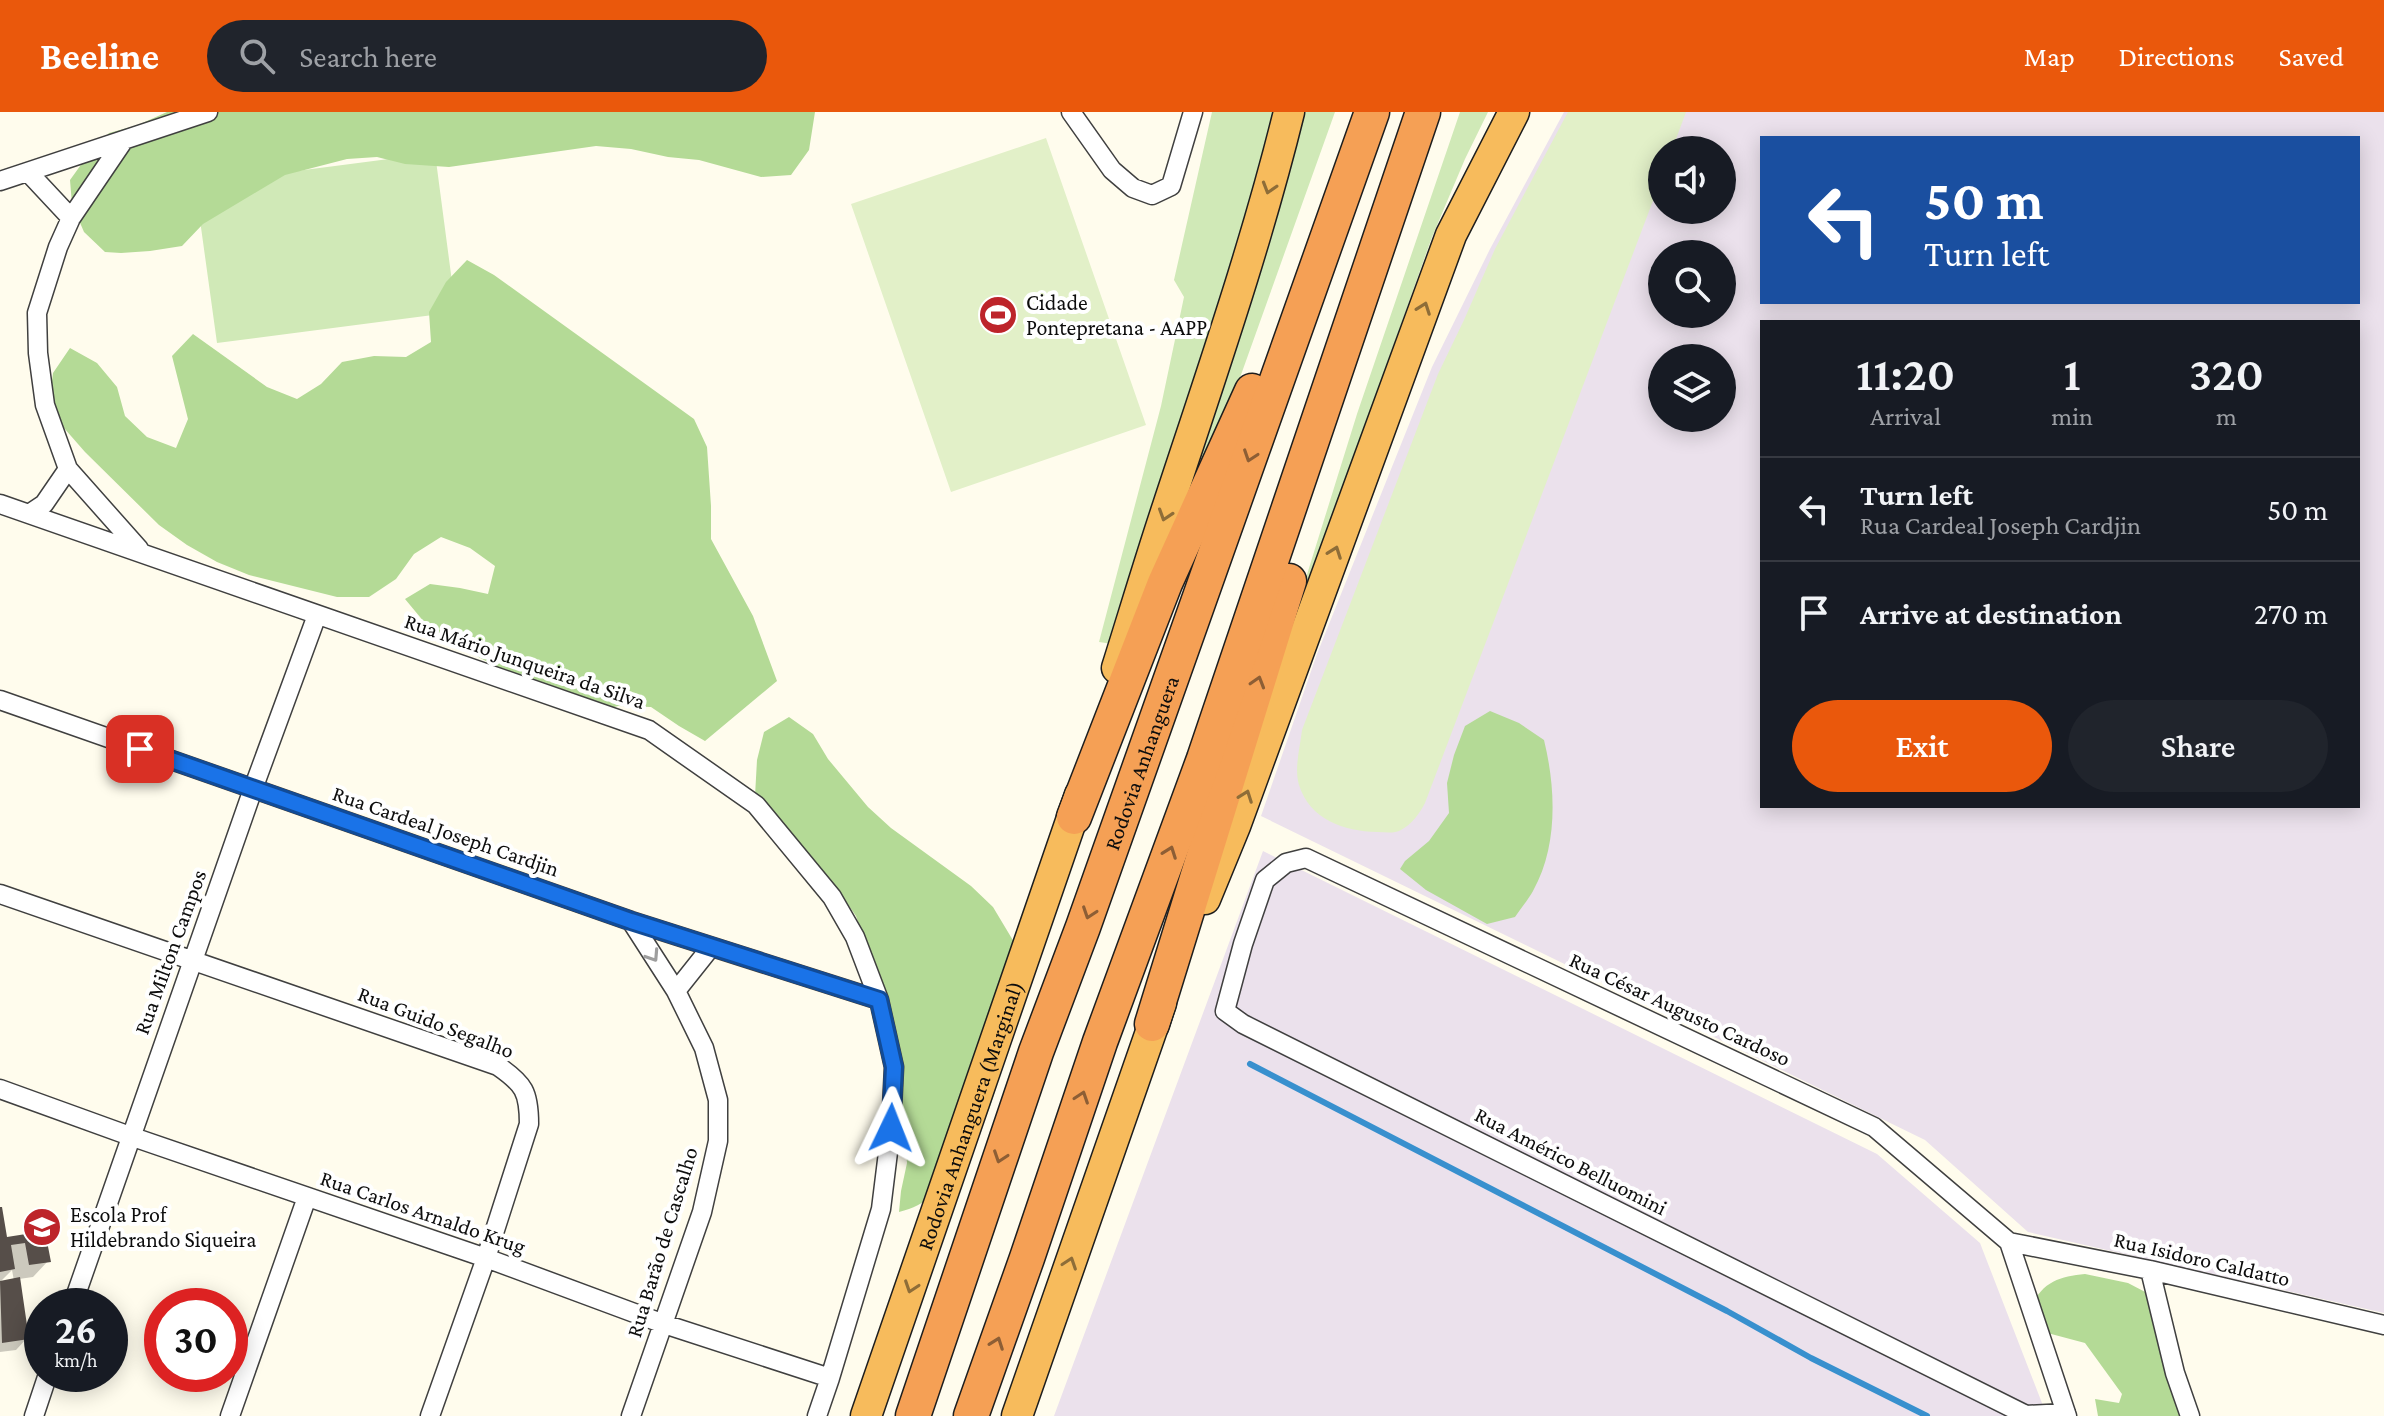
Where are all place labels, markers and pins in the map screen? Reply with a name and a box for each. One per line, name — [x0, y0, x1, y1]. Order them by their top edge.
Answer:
place label: Cidade Pontepretana - AAPP — [1026, 290, 1207, 340]
sports icon: Cidade Pontepretana - AAPP — [977, 294, 1019, 336]
pin — [106, 715, 174, 783]
place label: Escola Prof Hildebrando Siqueira — [70, 1202, 256, 1252]
school or university icon: Escola Prof Hildebrando Siqueira — [21, 1206, 63, 1248]

